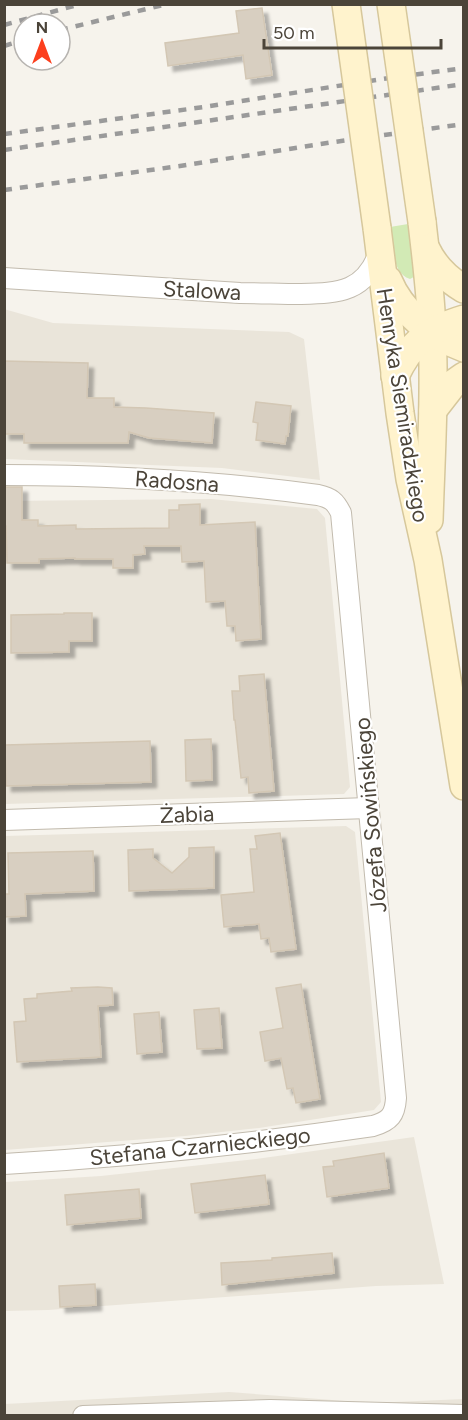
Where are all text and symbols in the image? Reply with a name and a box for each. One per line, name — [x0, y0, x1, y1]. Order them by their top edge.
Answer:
north arrow — [12, 12, 72, 72]
scale bar — [264, 12, 441, 50]
text: N — [36, 18, 48, 37]
text: 50 m — [273, 22, 315, 44]
street label: Stalowa — [162, 275, 242, 306]
street label: Henryka Siemiradzkiego — [371, 286, 434, 524]
street label: Radosna — [134, 465, 220, 498]
street label: Józefa Sowińskiego — [349, 716, 392, 914]
street label: Żabia — [159, 800, 215, 829]
street label: Stefana Czarnieckiego — [88, 1121, 312, 1172]

